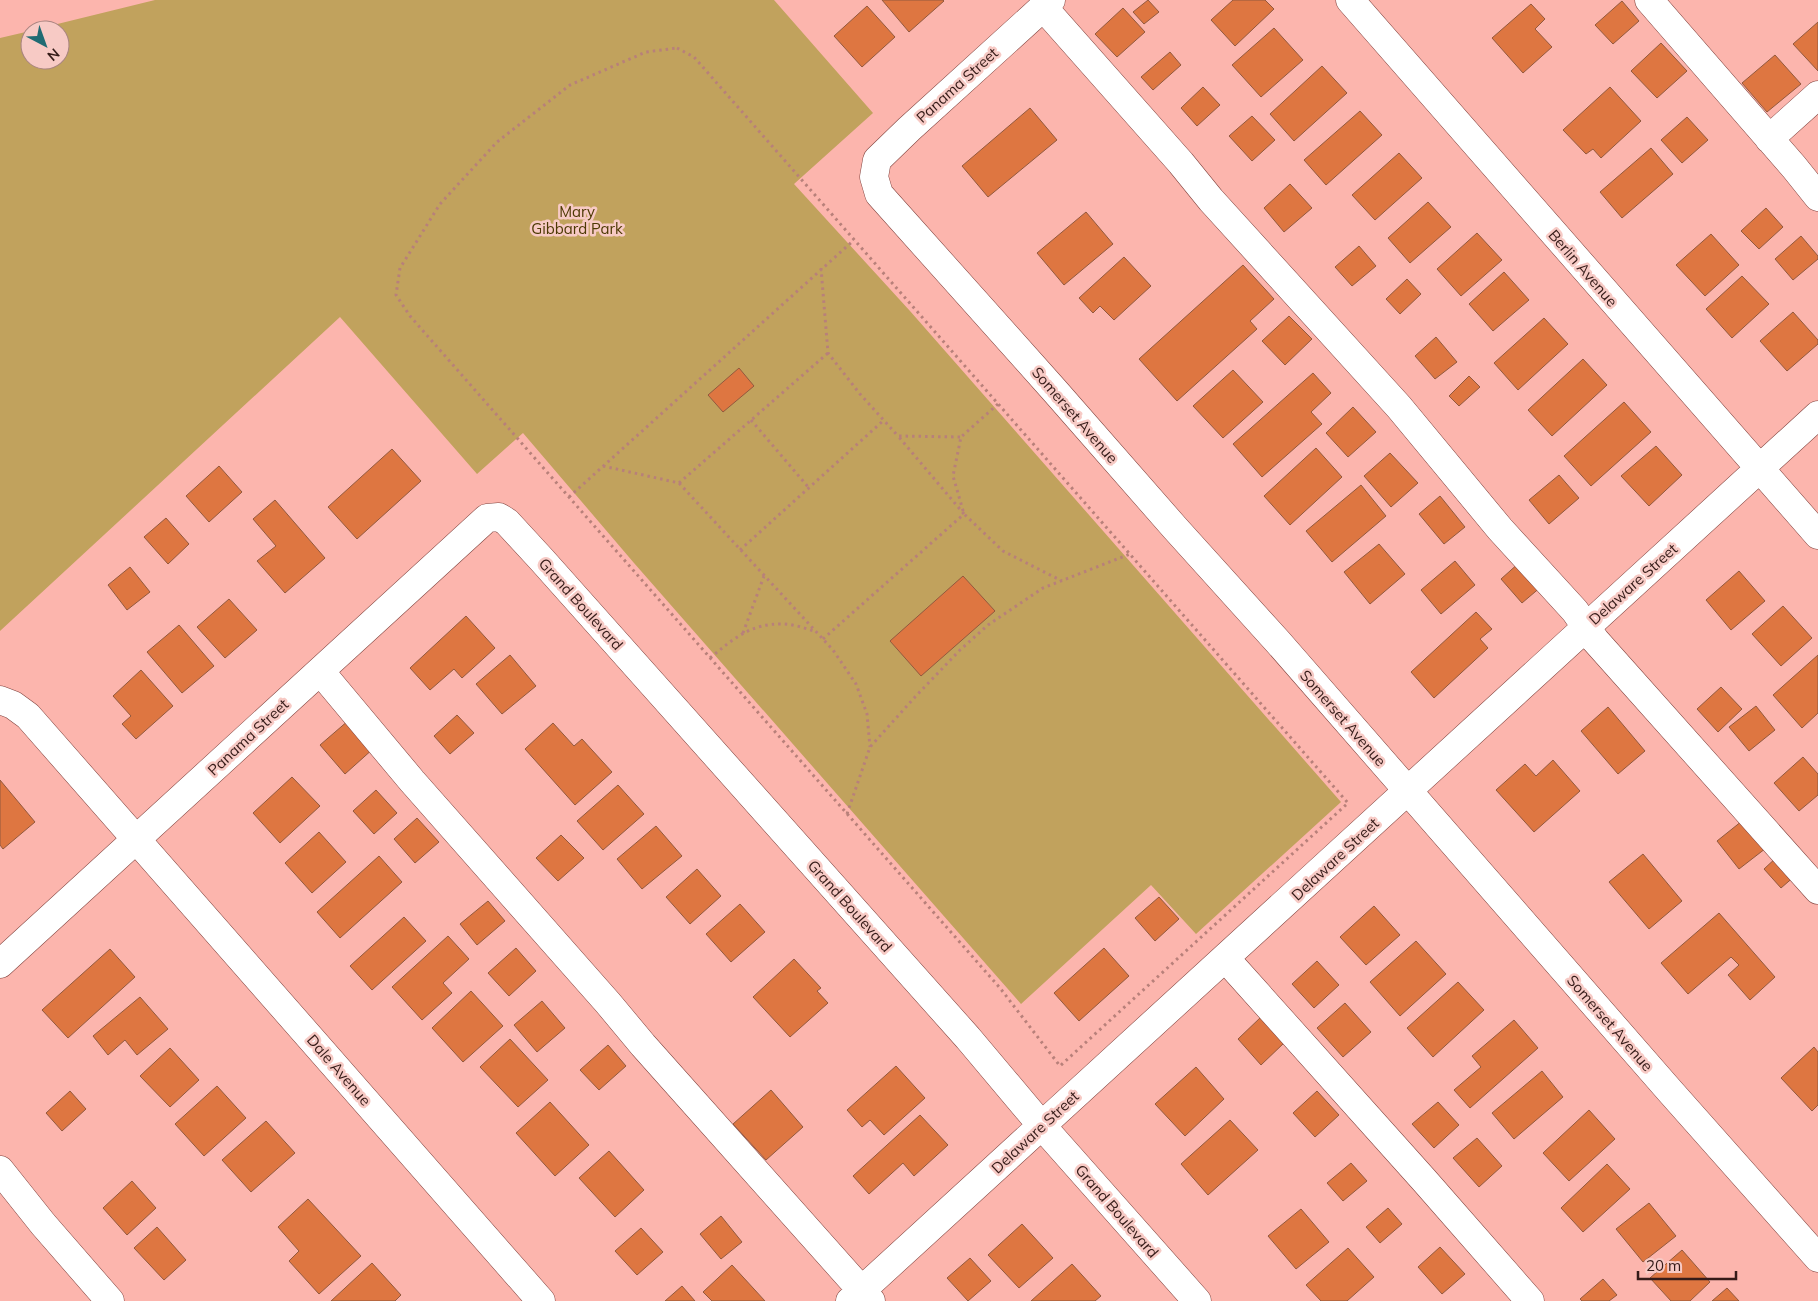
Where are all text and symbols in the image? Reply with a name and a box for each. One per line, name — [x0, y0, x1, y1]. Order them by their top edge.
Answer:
north arrow — [20, 20, 70, 70]
street label: Panama Street — [912, 43, 1002, 127]
text: N — [44, 45, 63, 65]
park label: Mary Gibbard Park — [531, 202, 623, 238]
street label: Berlin Avenue — [1544, 226, 1622, 310]
street label: Somerset Avenue — [1028, 363, 1122, 467]
street label: Delaware Street — [1585, 539, 1681, 629]
street label: Grand Boulevard — [535, 554, 627, 654]
street label: Somerset Avenue — [1296, 666, 1390, 770]
street label: Panama Street — [204, 695, 292, 779]
street label: Delaware Street — [1287, 814, 1383, 904]
street label: Grand Boulevard — [804, 856, 896, 956]
street label: Somerset Avenue — [1563, 971, 1657, 1075]
street label: Dale Avenue — [303, 1031, 375, 1109]
street label: Delaware Street — [987, 1087, 1083, 1177]
street label: Grand Boulevard — [1071, 1161, 1163, 1261]
scale bar — [1638, 1248, 1736, 1280]
text: 20 m — [1646, 1256, 1681, 1275]

